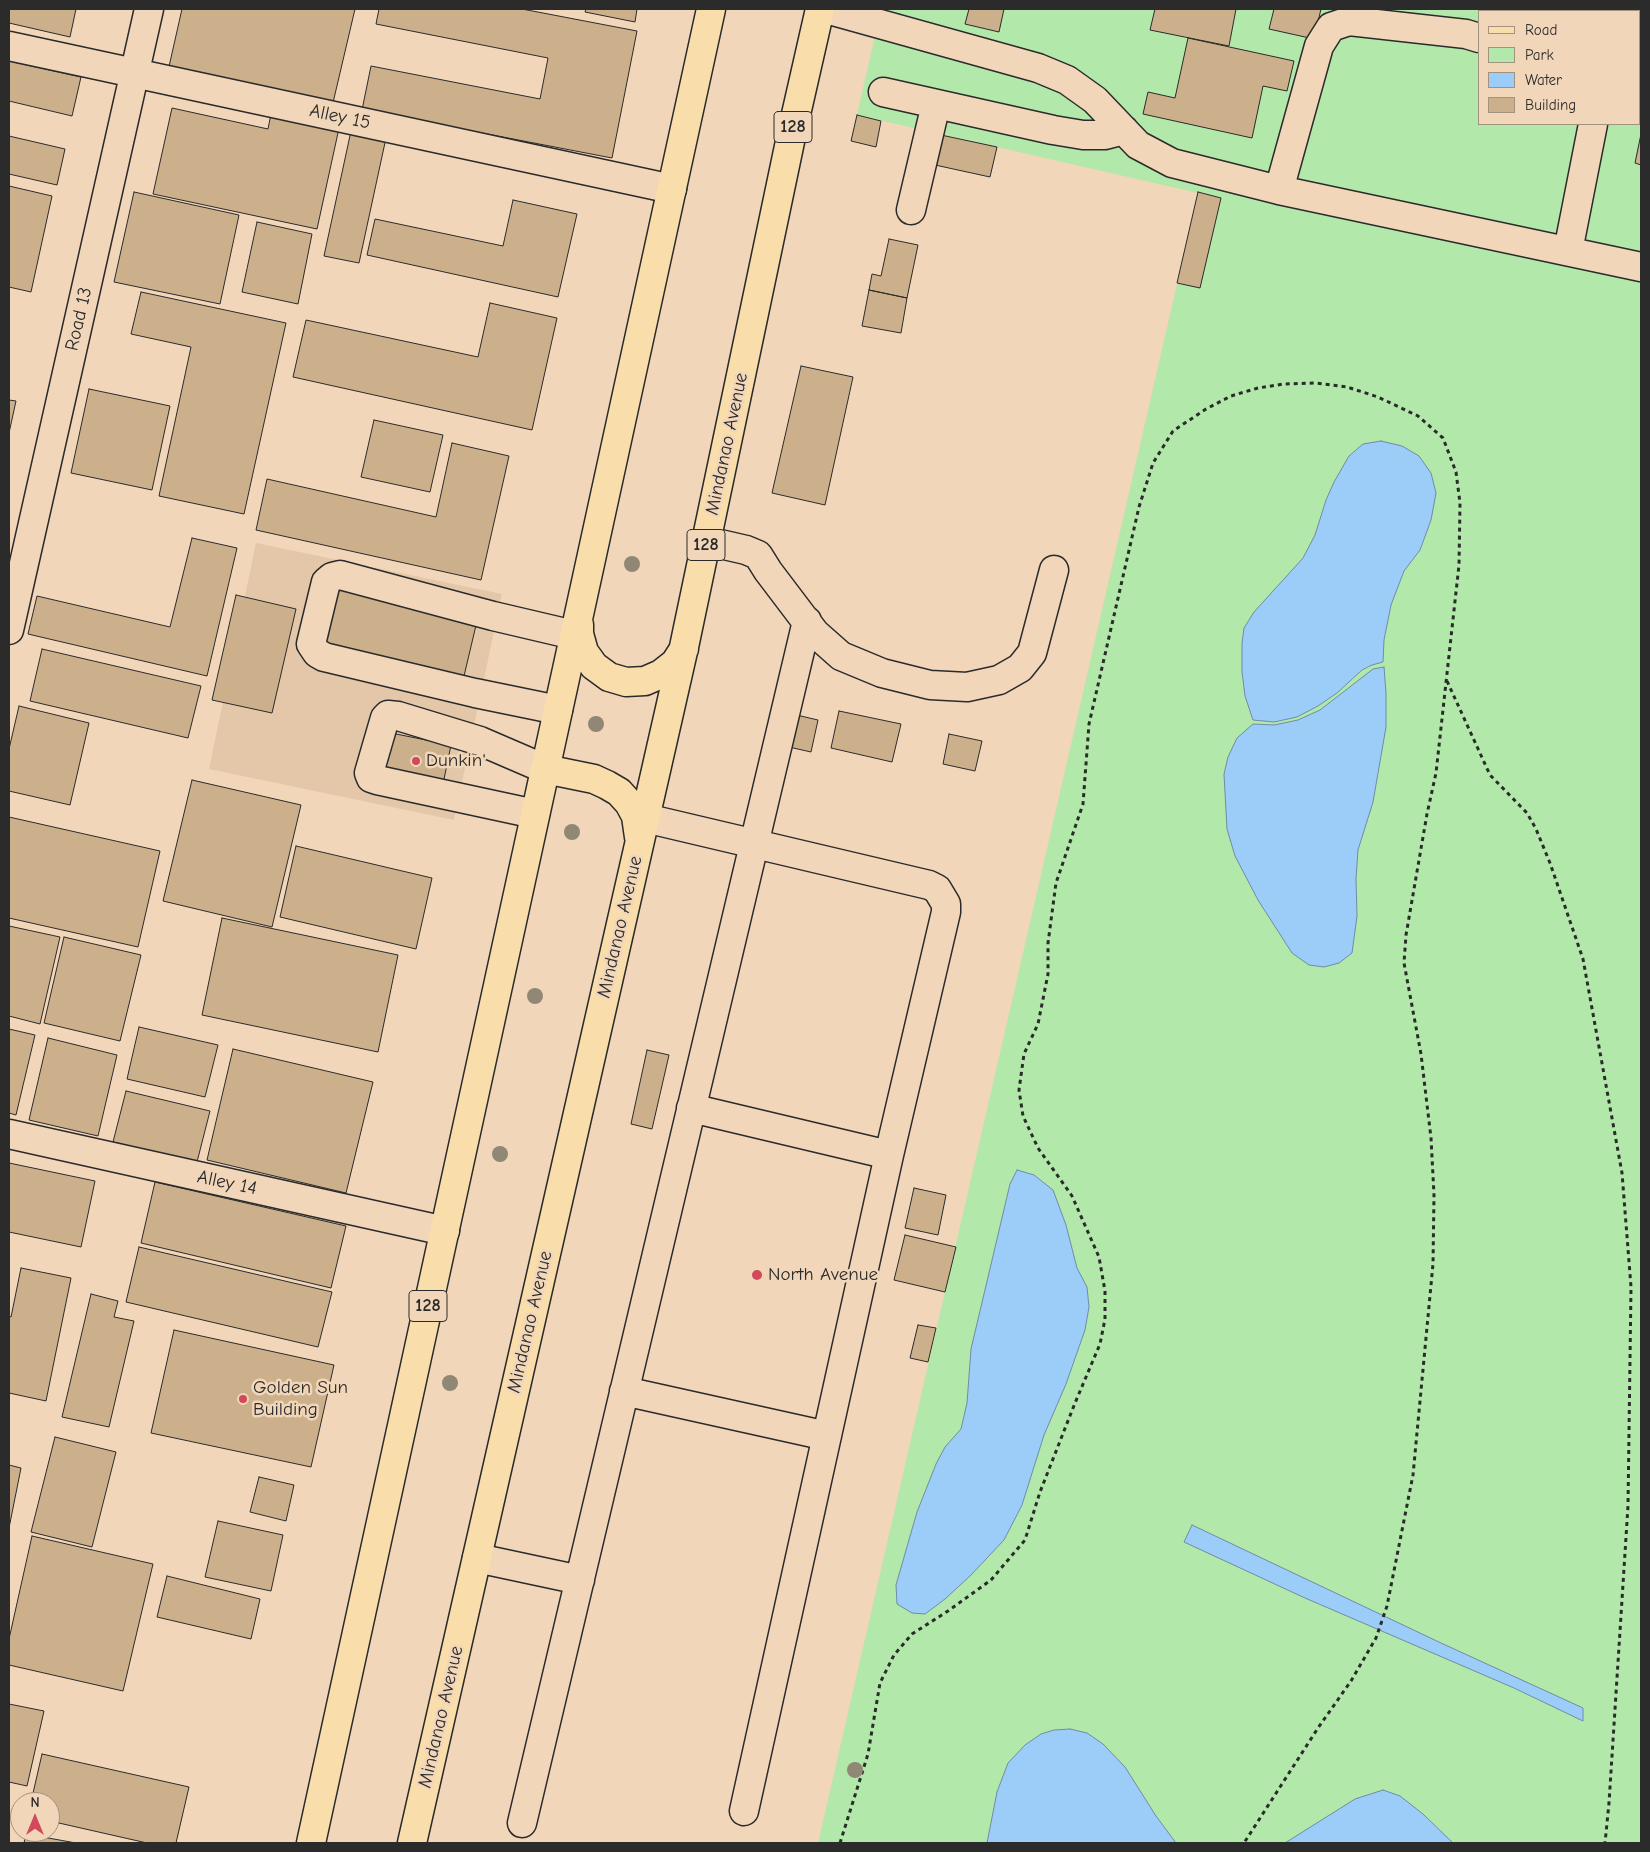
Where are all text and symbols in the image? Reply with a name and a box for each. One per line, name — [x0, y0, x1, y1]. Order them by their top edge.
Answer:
legend — [1478, 10, 1640, 125]
text: Road — [1525, 21, 1557, 39]
text: Park — [1525, 46, 1554, 64]
text: Water — [1525, 71, 1562, 89]
text: Building — [1525, 96, 1576, 114]
street label: Alley 15 — [308, 99, 372, 135]
road number: 128 — [774, 111, 812, 142]
street label: Road 13 — [61, 285, 97, 353]
street label: Mindanao Avenue — [701, 371, 753, 517]
road number: 128 — [687, 530, 725, 560]
place label: Dunkin' — [426, 750, 486, 772]
marker: Dunkin' — [410, 755, 422, 767]
street label: Mindanao Avenue — [593, 854, 647, 1000]
street label: Alley 14 — [195, 1166, 259, 1200]
street label: Mindanao Avenue — [503, 1249, 557, 1395]
place label: North Avenue — [768, 1264, 878, 1286]
marker: North Avenue — [750, 1268, 764, 1282]
road number: 128 — [409, 1290, 447, 1322]
place label: Golden Sun Building — [253, 1377, 348, 1421]
marker: Golden Sun Building — [237, 1393, 249, 1405]
street label: Mindanao Avenue — [414, 1644, 468, 1790]
north arrow — [10, 1792, 60, 1842]
text: N — [30, 1794, 40, 1811]

